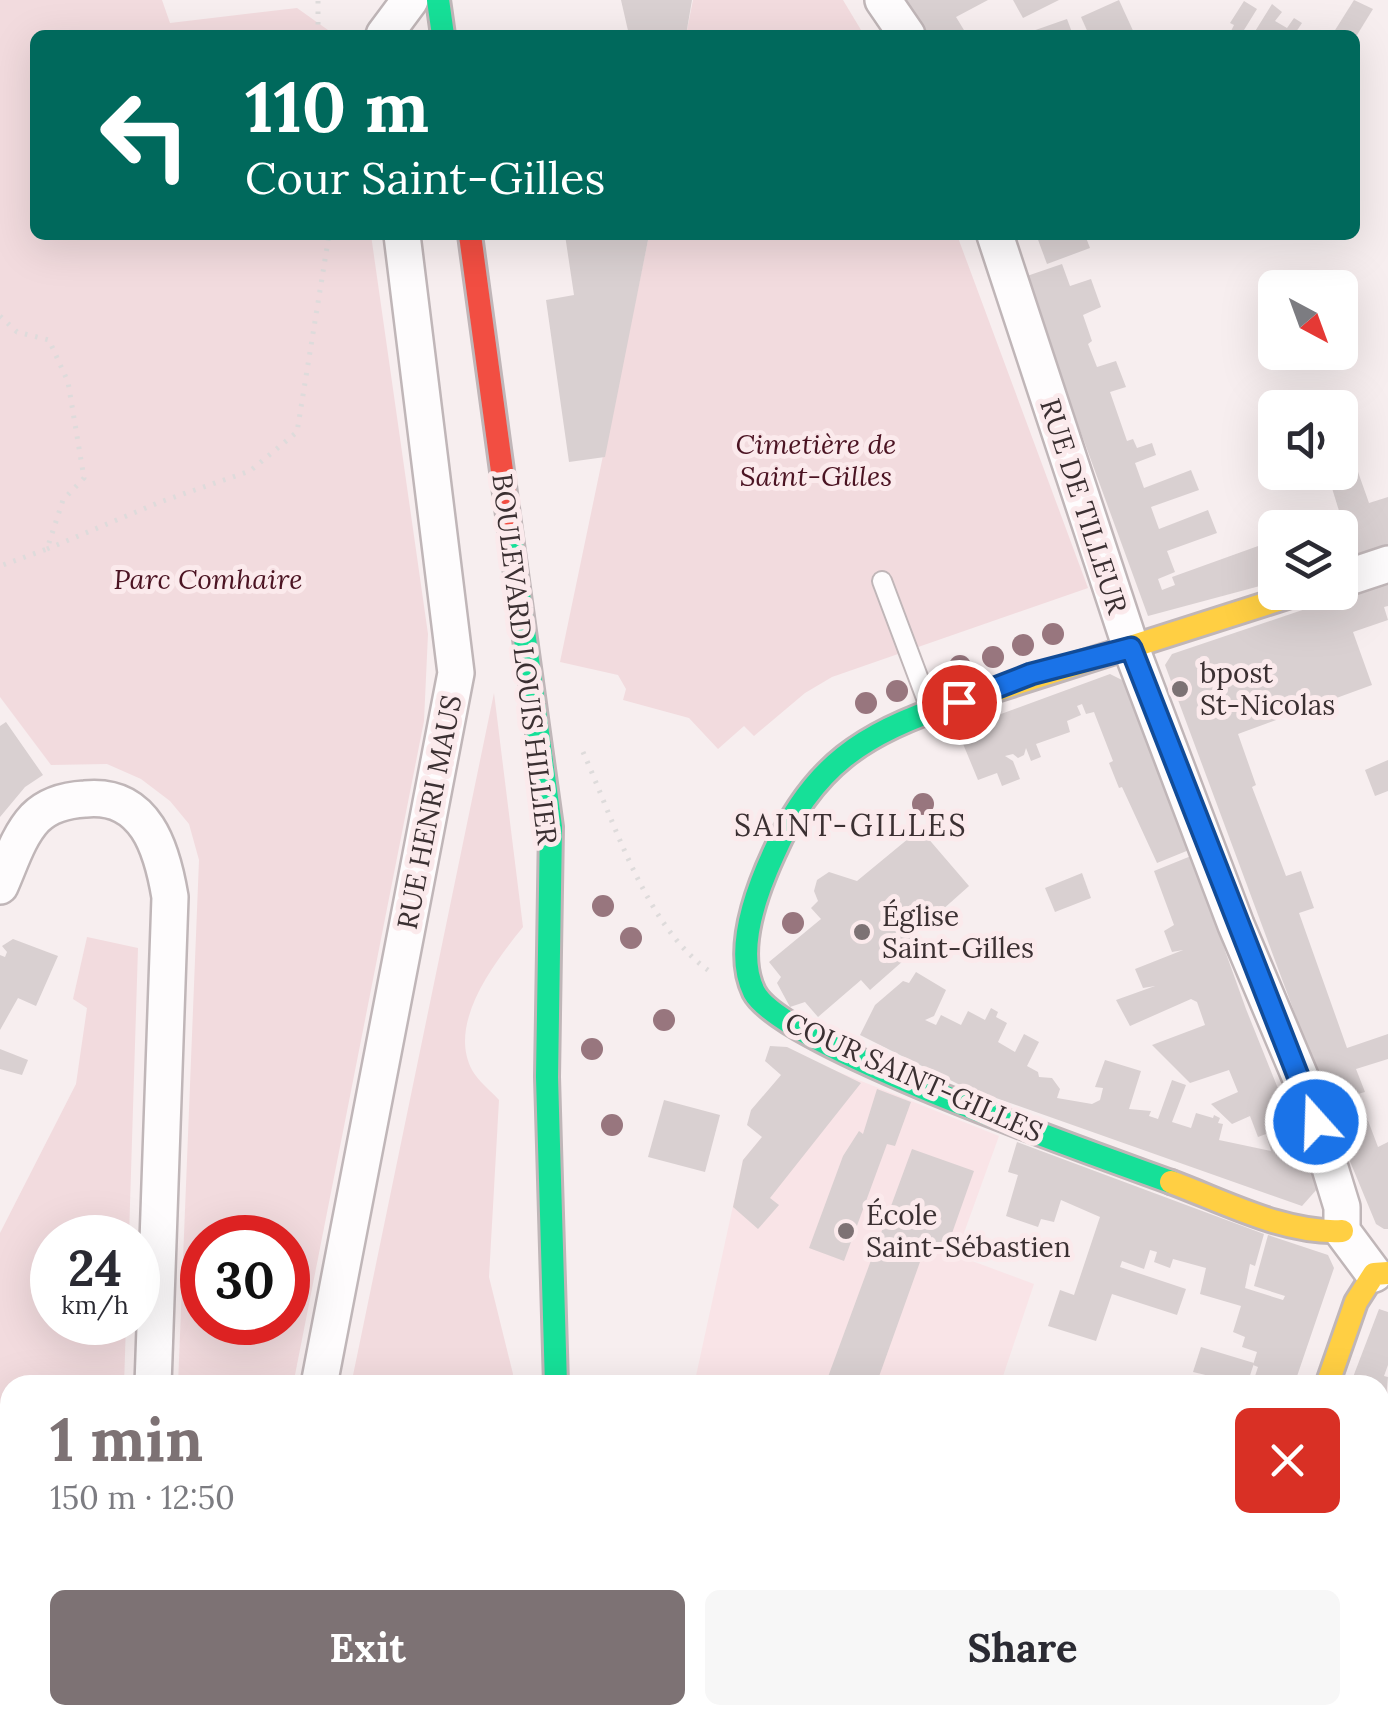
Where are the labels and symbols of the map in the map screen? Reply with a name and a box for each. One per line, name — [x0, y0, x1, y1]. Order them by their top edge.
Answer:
north arrow — [1258, 270, 1358, 370]
street label: RUE DE TILLEUR — [1032, 394, 1136, 619]
park label: Cimetière de Saint-Gilles — [736, 426, 896, 494]
street label: BOULEVARD LOUIS HILLIER — [484, 471, 566, 847]
park label: Parc Comhaire — [113, 561, 303, 597]
place label: bpost St-Nicolas — [1200, 655, 1335, 723]
pin — [917, 660, 1002, 745]
marker: bpost St-Nicolas — [1169, 678, 1191, 700]
street label: RUE HENRI MAUS — [389, 692, 469, 932]
district label: SAINT-GILLES — [734, 806, 968, 844]
place label: Église Saint-Gilles — [882, 898, 1034, 966]
marker: Église Saint-Gilles — [851, 921, 873, 943]
street label: COUR SAINT-GILLES — [780, 1004, 1048, 1150]
position arrow — [1264, 1070, 1368, 1174]
place label: École Saint-Sébastien — [866, 1197, 1071, 1265]
speed limit sign: 30 — [180, 1215, 310, 1345]
marker: École Saint-Sébastien — [835, 1220, 857, 1242]

